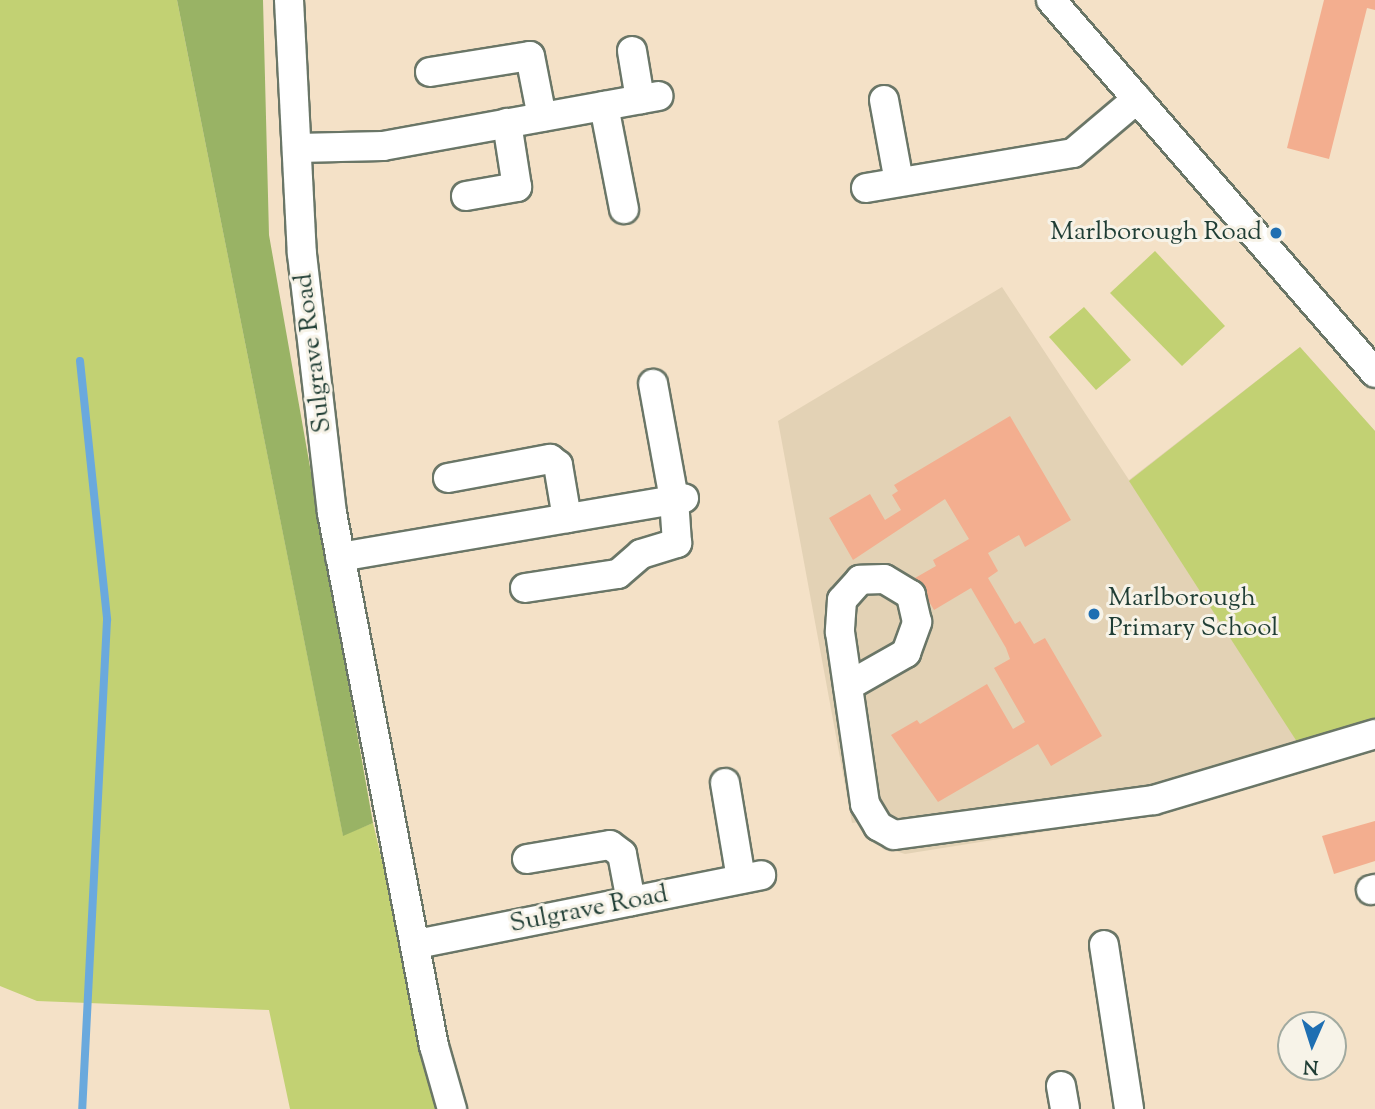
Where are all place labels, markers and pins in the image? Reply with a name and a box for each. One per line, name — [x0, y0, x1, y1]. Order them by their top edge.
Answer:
place label: Marlborough Road — [1050, 217, 1262, 249]
marker: Marlborough Road — [1268, 225, 1284, 241]
place label: Marlborough Primary School — [1108, 583, 1278, 644]
marker: Marlborough Primary School — [1086, 606, 1102, 622]

